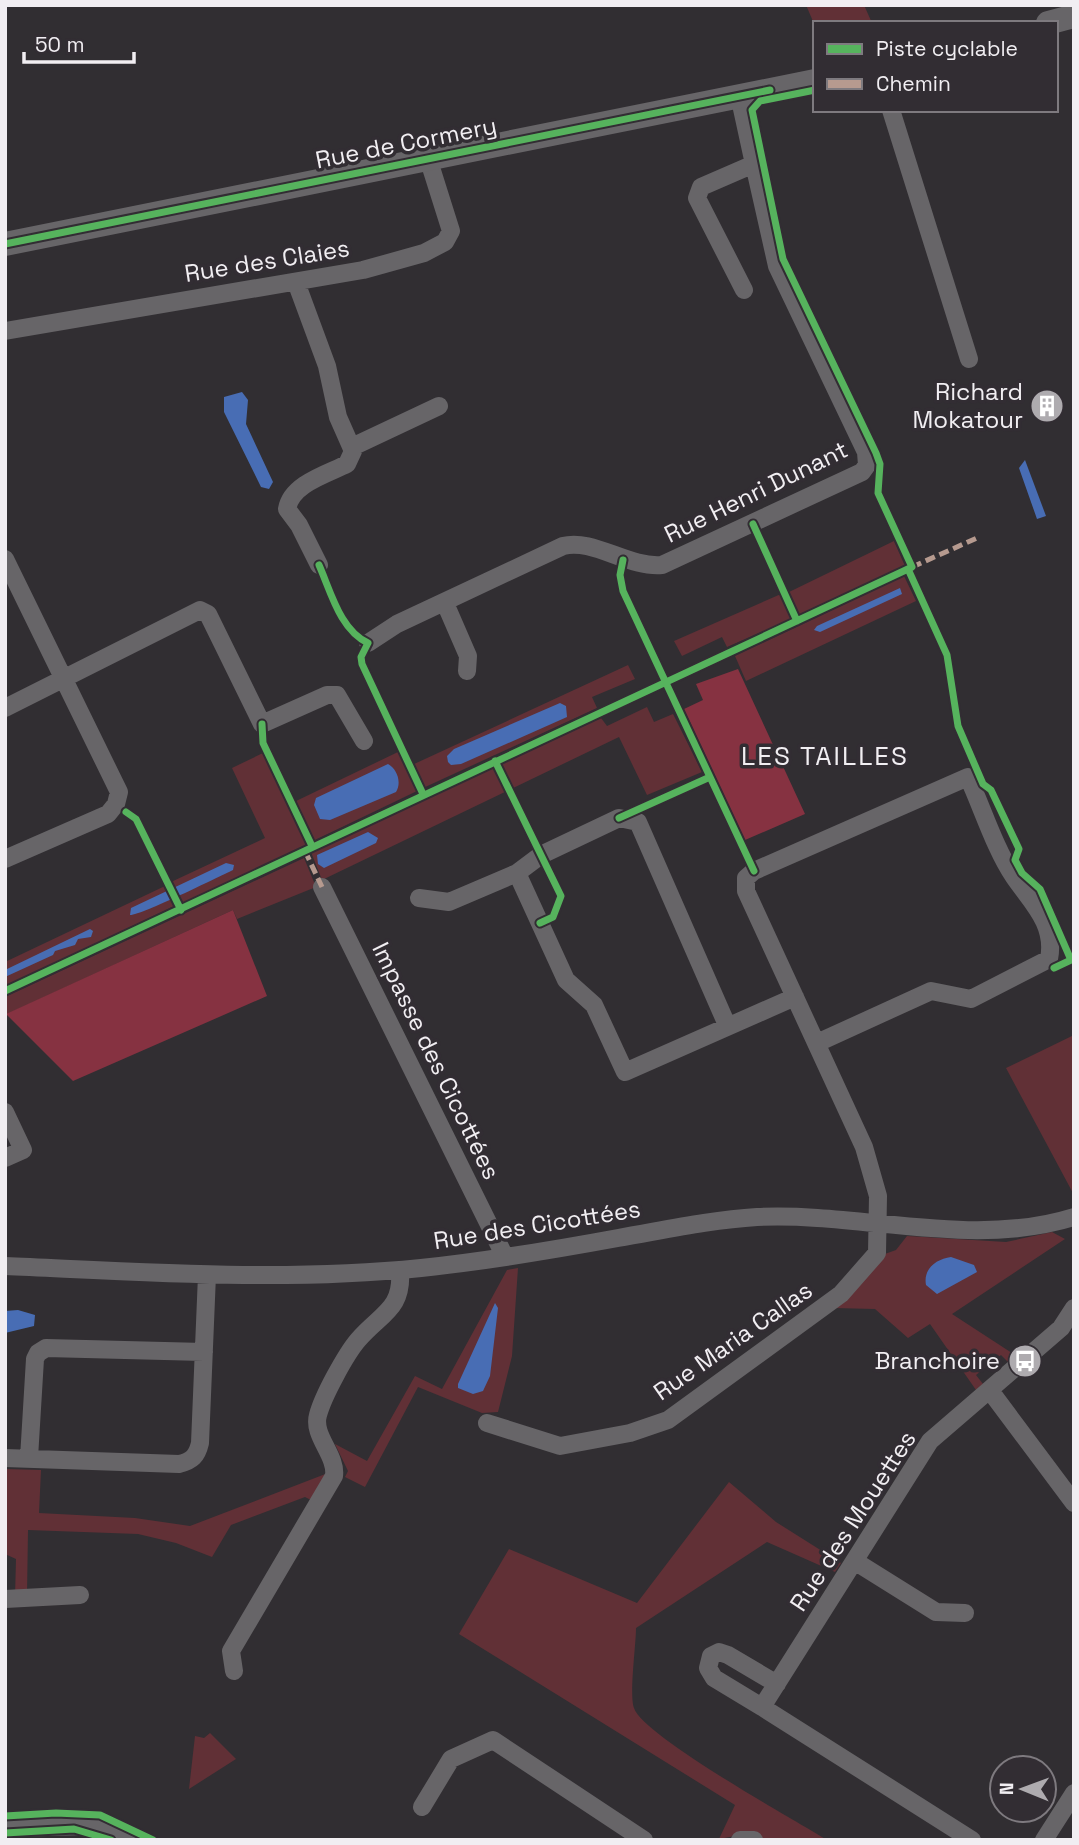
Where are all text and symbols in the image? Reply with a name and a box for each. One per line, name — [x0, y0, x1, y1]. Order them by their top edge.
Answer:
scale bar — [24, 21, 135, 65]
legend — [813, 21, 1058, 112]
text: 50 m — [35, 31, 85, 58]
text: Piste cyclable — [876, 35, 1018, 62]
text: Chemin — [876, 70, 951, 97]
street label: Rue de Cormery — [313, 110, 499, 175]
street label: Rue des Claies — [182, 232, 352, 289]
place label: Richard Mokatour — [913, 376, 1023, 435]
building icon: Richard Mokatour — [1028, 387, 1066, 425]
street label: Rue Henri Dunant — [659, 434, 853, 549]
district label: LES TAILLES — [741, 739, 909, 773]
street label: Impasse des Cicottées — [366, 937, 507, 1184]
street label: Rue des Cicottées — [431, 1193, 643, 1256]
street label: Rue Maria Callas — [647, 1274, 818, 1407]
bus stop icon: Branchoire — [1006, 1342, 1044, 1380]
place label: Branchoire — [874, 1345, 1000, 1376]
street label: Rue des Mouettes — [783, 1425, 922, 1617]
north arrow — [988, 1754, 1058, 1824]
text: N — [994, 1782, 1019, 1795]

